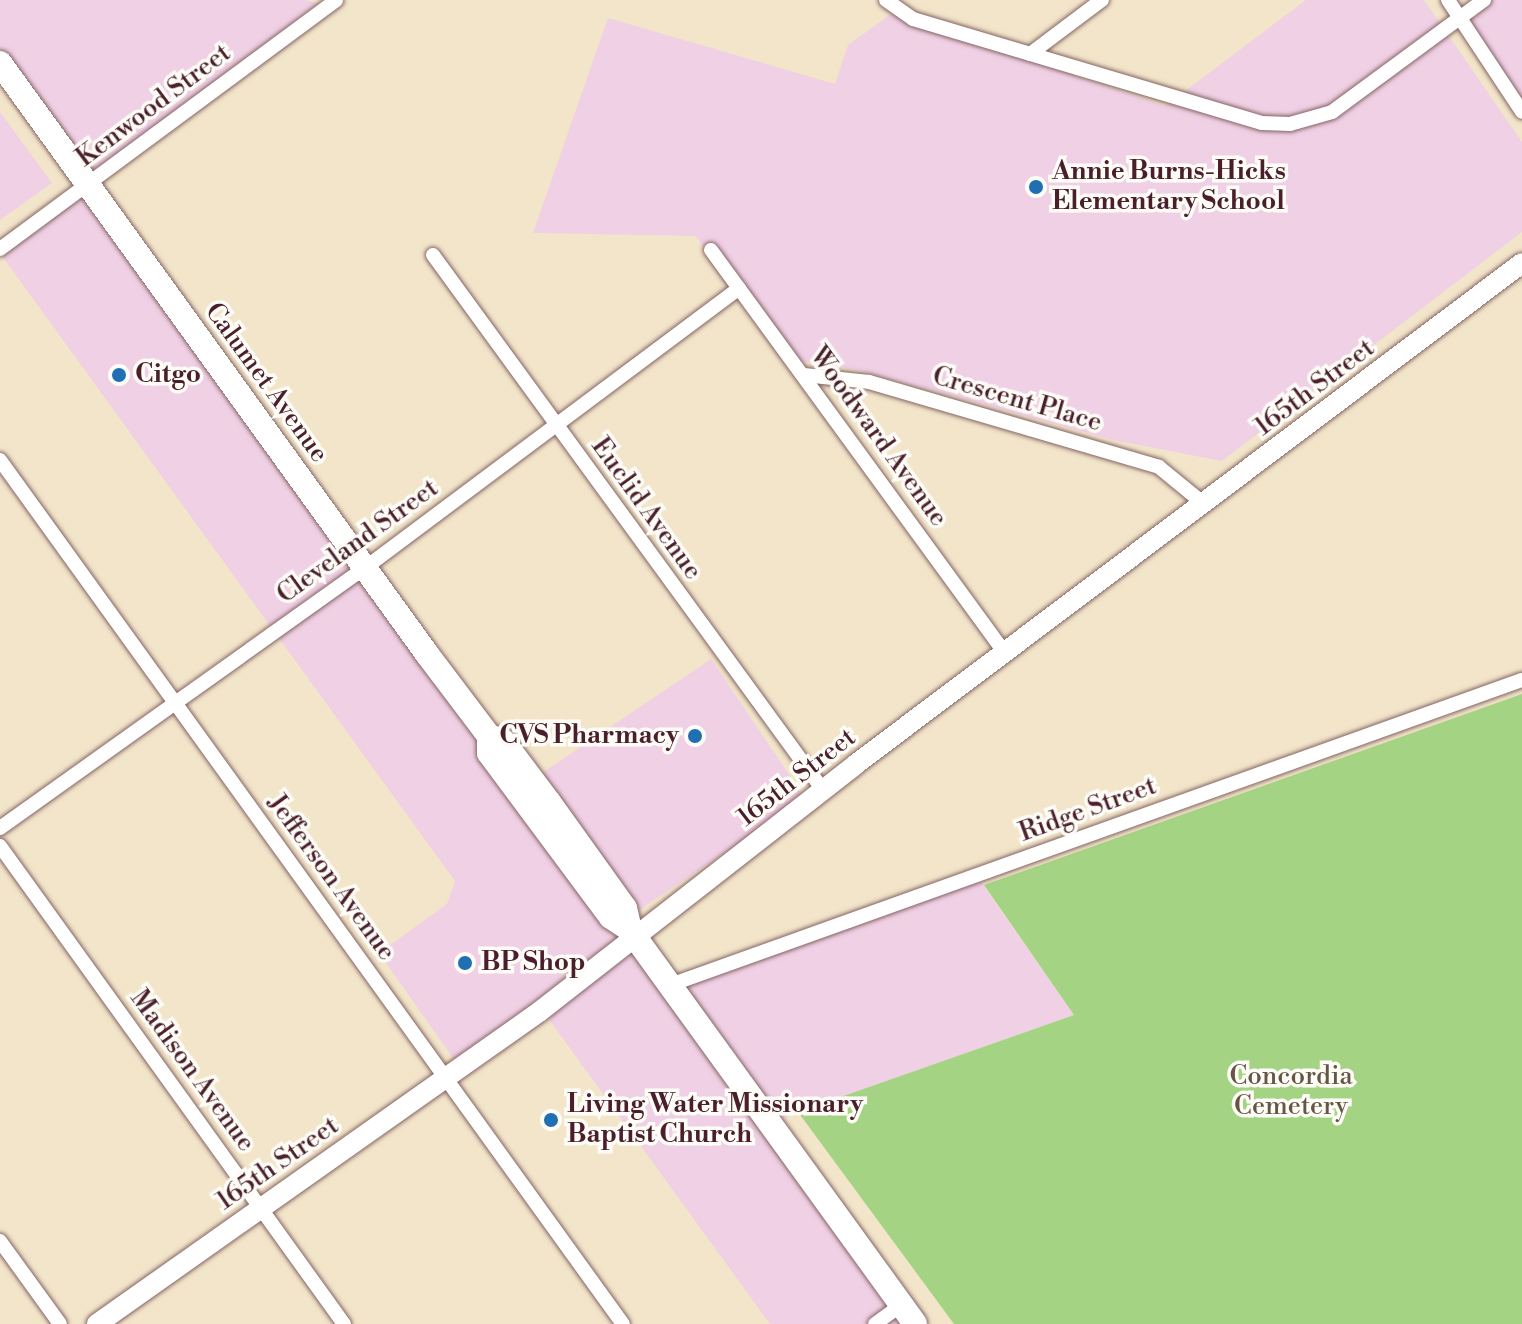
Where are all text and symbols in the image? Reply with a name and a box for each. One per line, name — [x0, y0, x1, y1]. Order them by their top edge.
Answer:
street label: Kenwood Street — [71, 38, 237, 174]
place label: Annie Burns-Hicks Elementary School — [1052, 156, 1286, 218]
marker: Annie Burns-Hicks Elementary School — [1027, 178, 1045, 196]
street label: Calumet Avenue — [198, 297, 334, 469]
street label: 165th Street — [1249, 333, 1381, 443]
street label: Woodward Avenue — [802, 341, 954, 533]
place label: Citgo — [135, 359, 201, 391]
street label: Crescent Place — [929, 361, 1105, 439]
marker: Citgo — [110, 366, 128, 384]
street label: Euclid Avenue — [584, 432, 708, 586]
street label: Cleveland Street — [271, 473, 445, 611]
place label: CVS Pharmacy — [499, 720, 679, 752]
street label: 165th Street — [732, 722, 862, 834]
marker: CVS Pharmacy — [686, 727, 704, 745]
street label: Ridge Street — [1015, 771, 1161, 849]
street label: Jefferson Avenue — [260, 789, 402, 967]
place label: BP Shop — [481, 947, 586, 979]
marker: BP Shop — [456, 954, 474, 972]
street label: Madison Avenue — [123, 984, 261, 1158]
park label: Concordia Cemetery — [1229, 1061, 1353, 1122]
place label: Living Water Missionary Baptist Church — [567, 1089, 863, 1150]
street label: 165th Street — [211, 1111, 345, 1217]
marker: Living Water Missionary Baptist Church — [542, 1111, 560, 1129]

